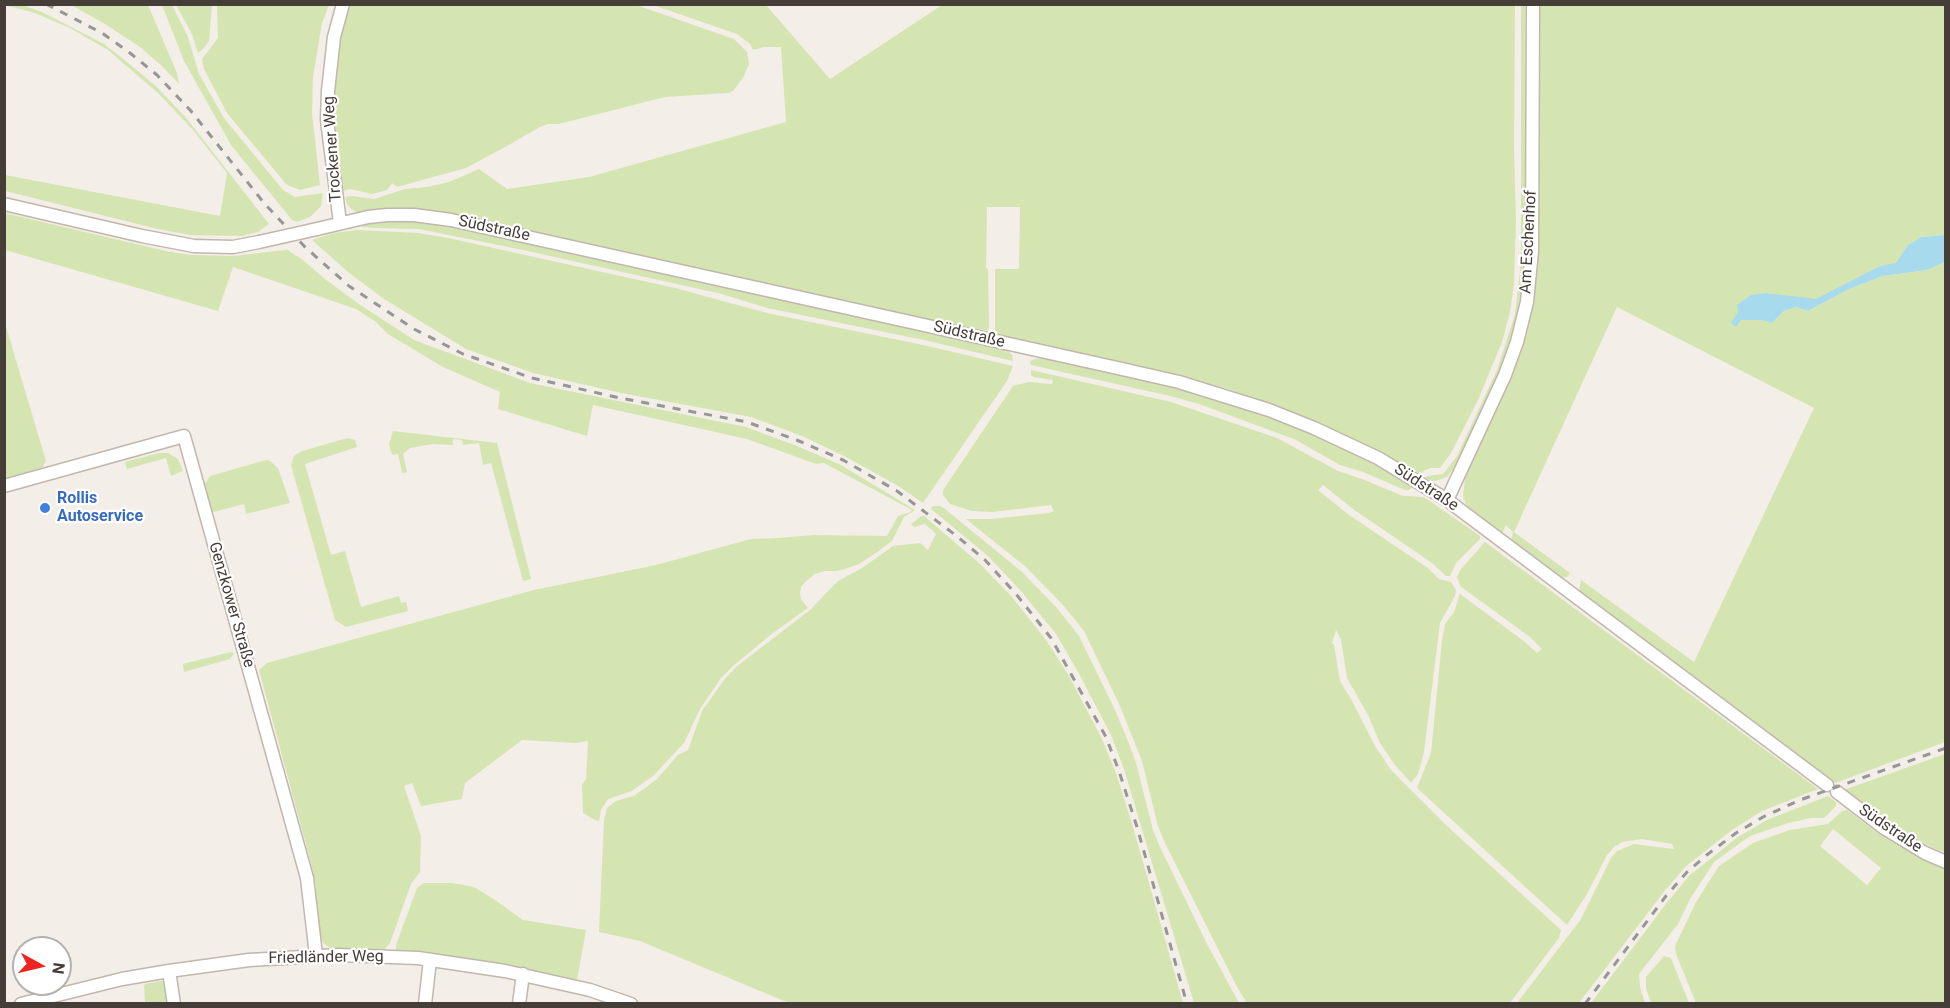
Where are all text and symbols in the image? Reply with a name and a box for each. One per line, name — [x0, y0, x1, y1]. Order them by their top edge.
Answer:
street label: Trockener Weg — [320, 95, 346, 203]
street label: Am Eschenhof — [1517, 190, 1541, 294]
street label: Südstraße — [456, 212, 532, 246]
street label: Südstraße — [931, 317, 1007, 353]
street label: Südstraße — [1390, 460, 1462, 516]
place label: Rollis Autoservice — [57, 489, 143, 527]
marker: Rollis Autoservice — [38, 501, 52, 515]
street label: Genzkower Straße — [204, 540, 258, 670]
street label: Südstraße — [1855, 801, 1925, 857]
north arrow — [12, 936, 72, 996]
street label: Friedländer Weg — [268, 947, 384, 969]
text: N — [48, 961, 69, 975]

